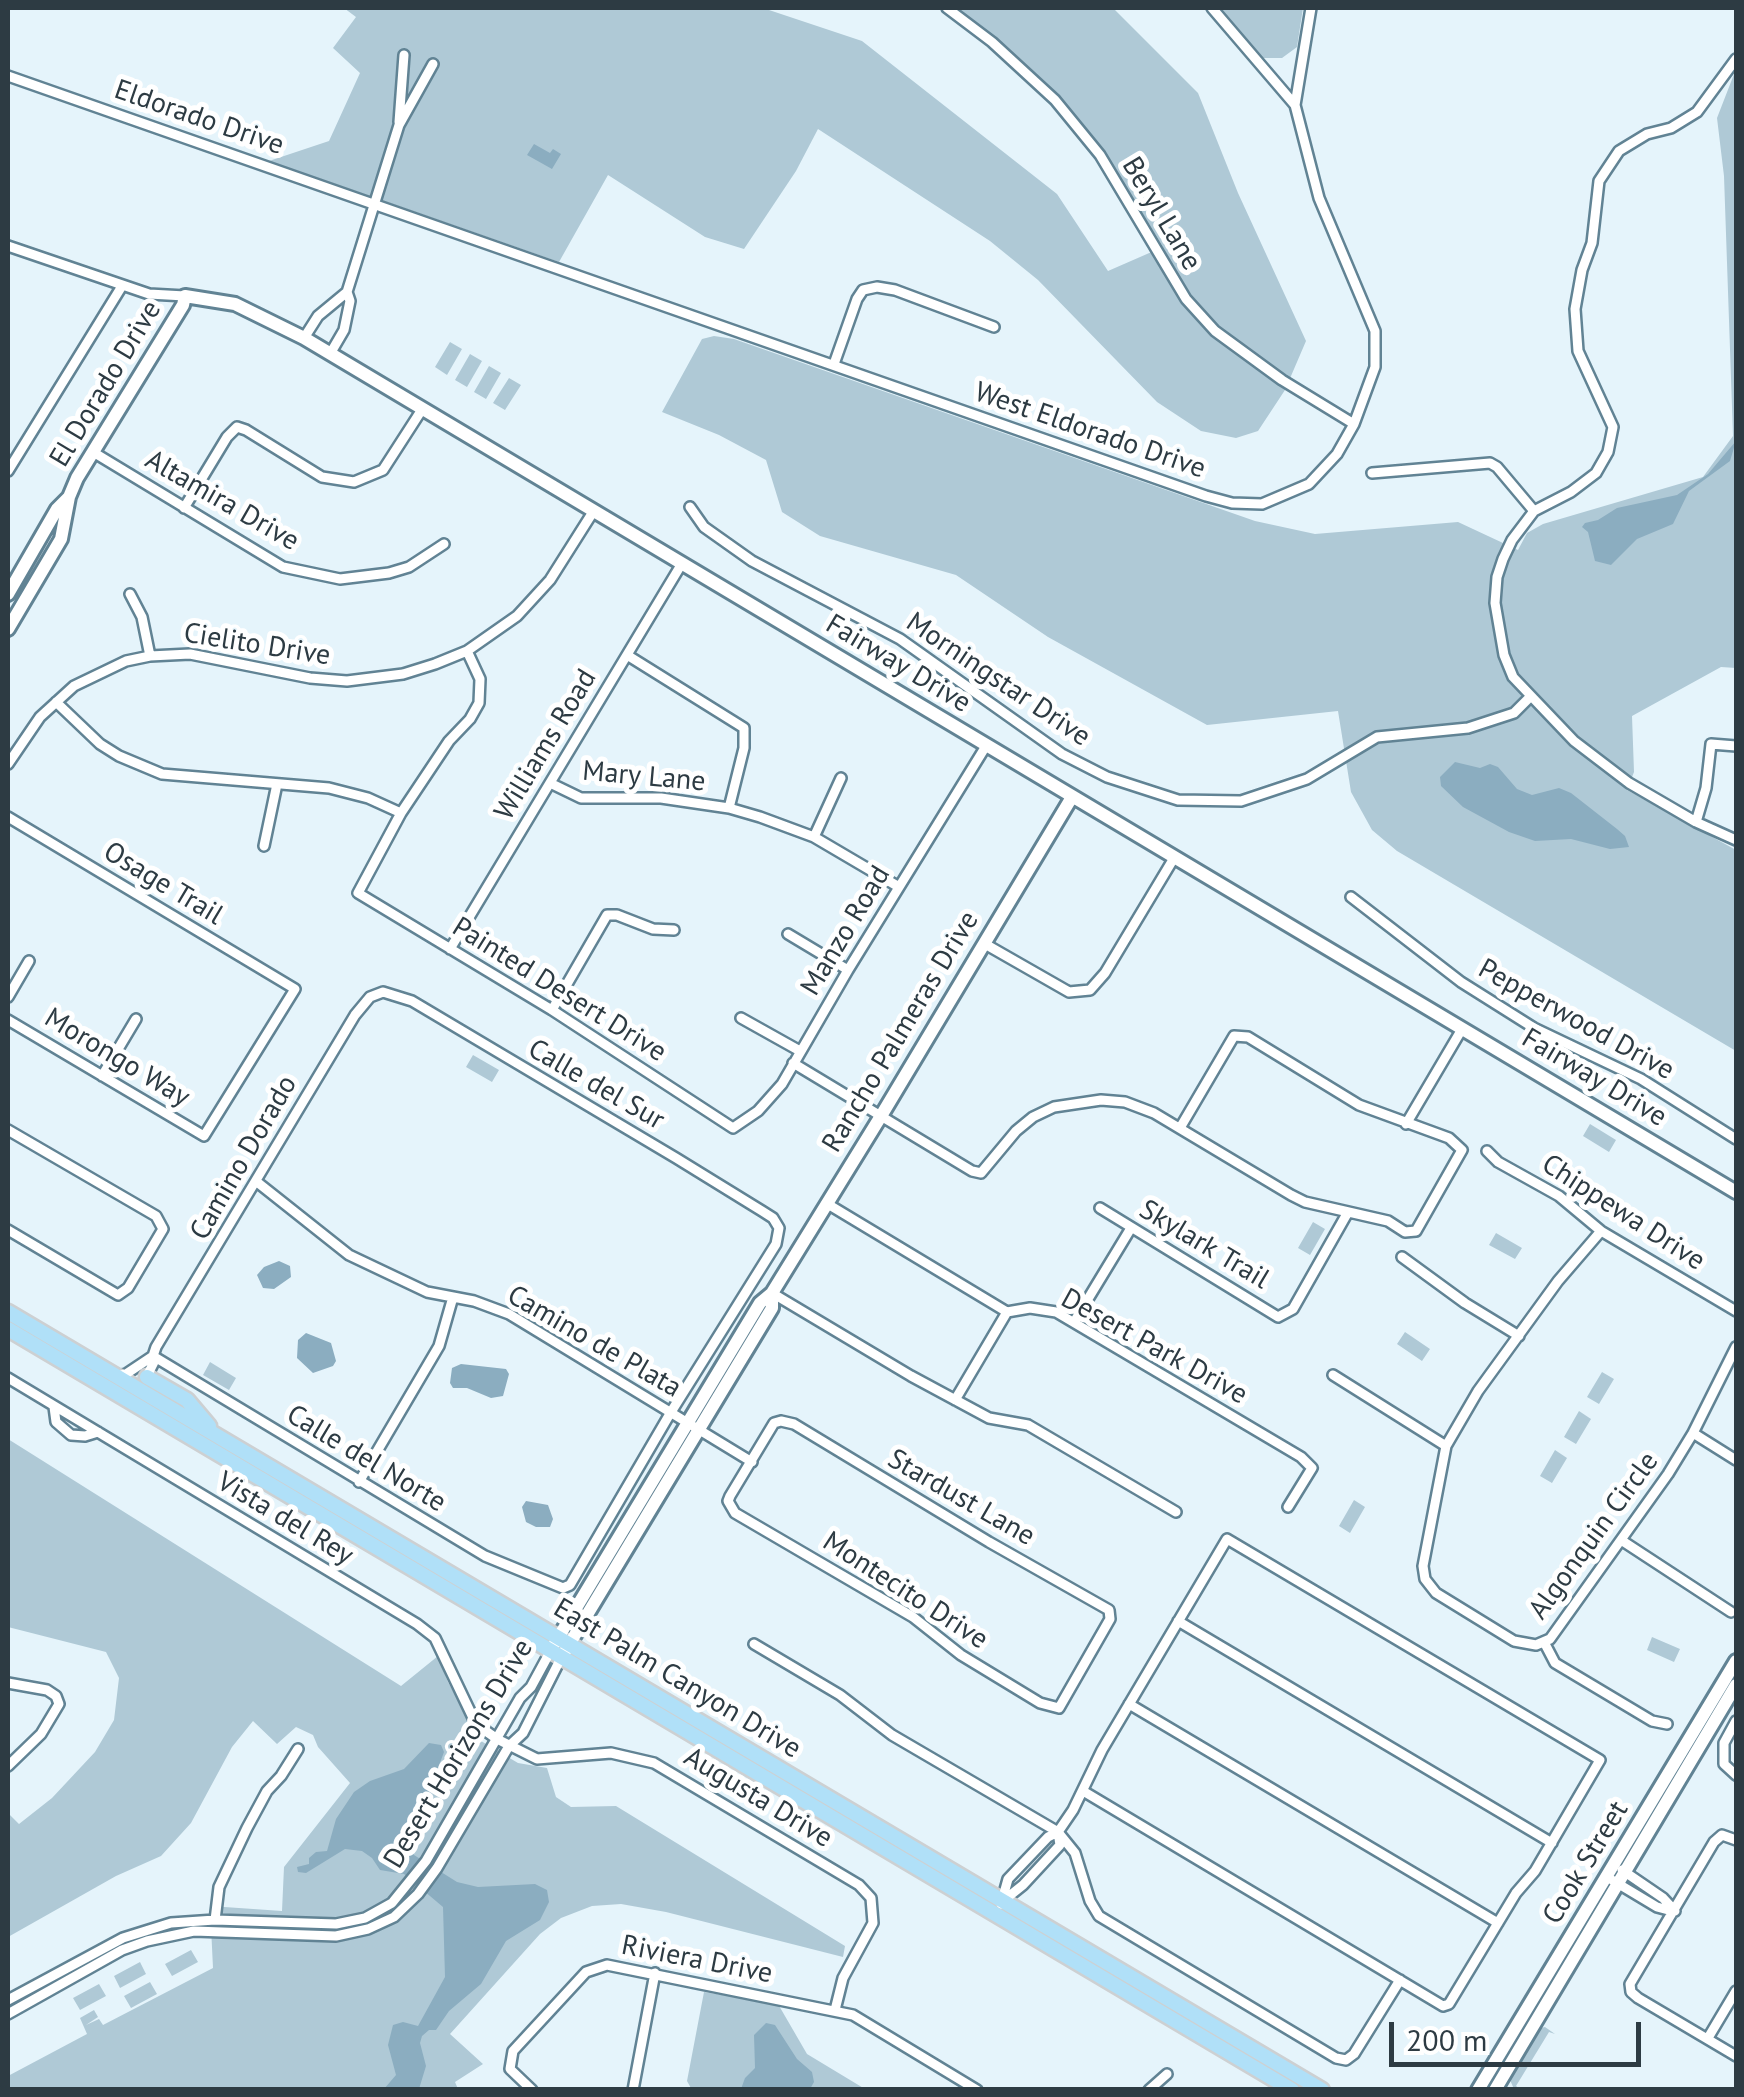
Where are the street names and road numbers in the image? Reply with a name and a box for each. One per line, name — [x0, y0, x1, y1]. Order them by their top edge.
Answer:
street label: Eldorado Drive — [110, 73, 288, 163]
street label: Beryl Lane — [1114, 151, 1208, 277]
street label: El Dorado Drive — [43, 295, 169, 473]
street label: West Eldorado Drive — [970, 376, 1210, 486]
street label: Altamira Drive — [139, 443, 305, 559]
street label: Morningstar Drive — [900, 606, 1096, 754]
street label: Fairway Drive — [819, 608, 977, 720]
street label: Cielito Drive — [181, 617, 333, 673]
street label: Williams Road — [488, 664, 604, 826]
street label: Mary Lane — [581, 755, 707, 799]
street label: Osage Trail — [97, 835, 229, 933]
street label: Manzo Road — [794, 860, 898, 1002]
street label: Rancho Palmeras Drive — [816, 905, 986, 1159]
street label: Painted Desert Drive — [446, 911, 672, 1069]
street label: Pepperwood Drive — [1472, 952, 1680, 1088]
street label: Morongo Way — [38, 1001, 196, 1115]
street label: Fairway Drive — [1515, 1022, 1673, 1134]
street label: Calle del Sur — [522, 1032, 670, 1138]
street label: Camino Dorado — [183, 1070, 305, 1246]
street label: Chippewa Drive — [1535, 1148, 1711, 1278]
street label: Skylark Trail — [1133, 1193, 1275, 1297]
street label: Camino de Plata — [501, 1279, 687, 1405]
street label: Desert Park Drive — [1055, 1282, 1253, 1412]
street label: Calle del Norte — [280, 1398, 452, 1520]
street label: Stardust Lane — [882, 1442, 1040, 1554]
street label: Algonquin Circle — [1522, 1446, 1666, 1626]
street label: Vista del Rey — [211, 1465, 359, 1573]
street label: Montecito Drive — [816, 1525, 994, 1657]
street label: East Palm Canyon Drive — [547, 1592, 807, 1766]
street label: Desert Horizons Drive — [377, 1633, 541, 1875]
street label: Augusta Drive — [678, 1741, 838, 1855]
street label: Cook Street — [1536, 1795, 1636, 1931]
street label: Riviera Drive — [619, 1929, 775, 1991]

